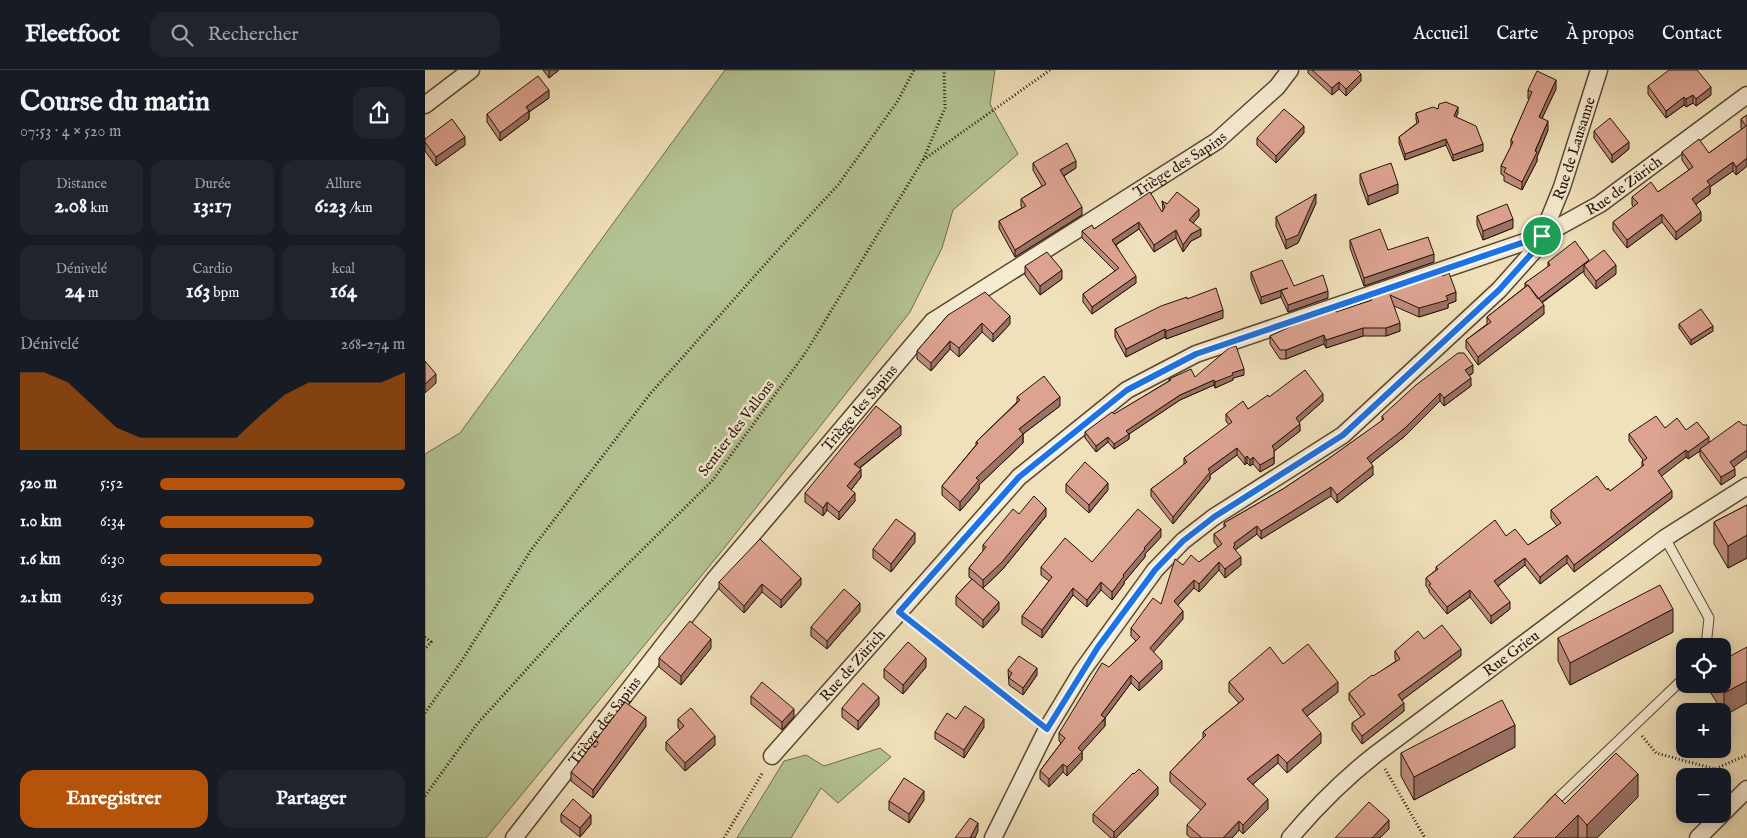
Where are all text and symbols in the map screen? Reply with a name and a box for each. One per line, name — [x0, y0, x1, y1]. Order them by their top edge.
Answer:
search box — [150, 12, 500, 57]
text: Fleetfoot — [25, 19, 120, 50]
icon: search — [168, 21, 196, 49]
text: Rechercher — [208, 23, 299, 47]
text: Accueil — [1414, 23, 1469, 46]
text: Carte — [1497, 23, 1538, 46]
text: À propos — [1566, 23, 1634, 46]
text: Contact — [1662, 23, 1722, 46]
text: Course du matin — [20, 85, 210, 120]
button: share — [353, 87, 405, 139]
street label: Rue de Lausanne — [1549, 95, 1600, 203]
text: 07:53 · 4 × 520 m — [20, 122, 121, 142]
street label: Triège des Sapins — [1130, 128, 1231, 202]
street label: Rue de Zürich — [1583, 152, 1666, 220]
text: Distance — [56, 175, 107, 193]
text: Durée — [194, 175, 231, 193]
text: Allure — [326, 175, 361, 193]
text: 2.08 — [54, 193, 87, 220]
text: 13:17 — [193, 193, 232, 220]
text: 6:23 — [314, 193, 346, 220]
text: km — [87, 199, 109, 217]
text: /km — [346, 199, 373, 217]
pin — [1521, 215, 1563, 257]
icon: arrive — [1528, 222, 1556, 250]
text: Dénivelé — [56, 260, 107, 278]
text: Cardio — [193, 260, 232, 278]
text: kcal — [332, 260, 355, 278]
text: 24 — [64, 278, 85, 305]
text: 163 — [186, 278, 210, 305]
text: 164 — [330, 278, 357, 305]
text: m — [85, 284, 99, 302]
text: bpm — [210, 284, 239, 302]
text: Dénivelé — [20, 335, 79, 355]
text: 268–274 m — [341, 335, 405, 355]
street label: Triège des Sapins — [818, 361, 902, 455]
street label: Sentier des Vallons — [694, 376, 779, 480]
text: 520 m — [20, 474, 57, 494]
text: 5:52 — [100, 474, 123, 494]
text: 1.0 km — [20, 512, 62, 532]
text: 6:34 — [100, 512, 125, 532]
text: 1.6 km — [20, 550, 61, 570]
text: 6:30 — [100, 550, 125, 570]
text: 2.1 km — [20, 588, 61, 608]
text: 6:35 — [100, 588, 123, 608]
street label: Rue de Zürich — [816, 626, 889, 706]
street label: Rue Grieu — [1479, 626, 1543, 681]
map controls — [1676, 638, 1731, 823]
button: locate — [1676, 638, 1731, 693]
street label: Triège des Sapins — [565, 673, 645, 770]
button: + — [1676, 703, 1731, 758]
button: − — [1676, 768, 1731, 823]
button: Enregistrer — [20, 770, 208, 828]
button: Partager — [218, 770, 405, 828]

